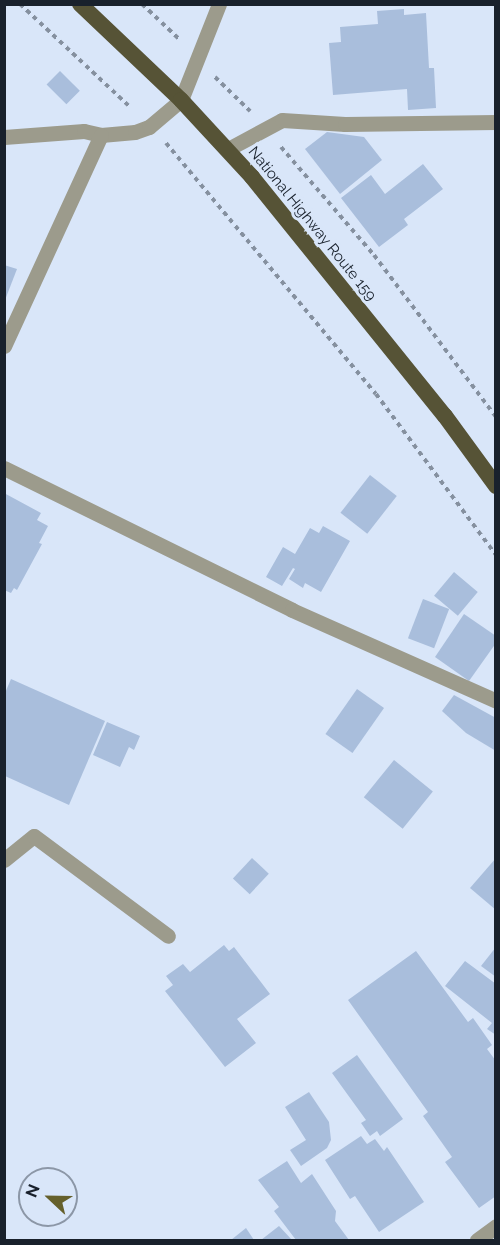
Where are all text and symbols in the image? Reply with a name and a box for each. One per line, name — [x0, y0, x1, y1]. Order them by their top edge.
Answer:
street label: National Highway Route 159 — [244, 143, 380, 305]
north arrow — [18, 1167, 78, 1227]
text: N — [22, 1182, 44, 1200]

